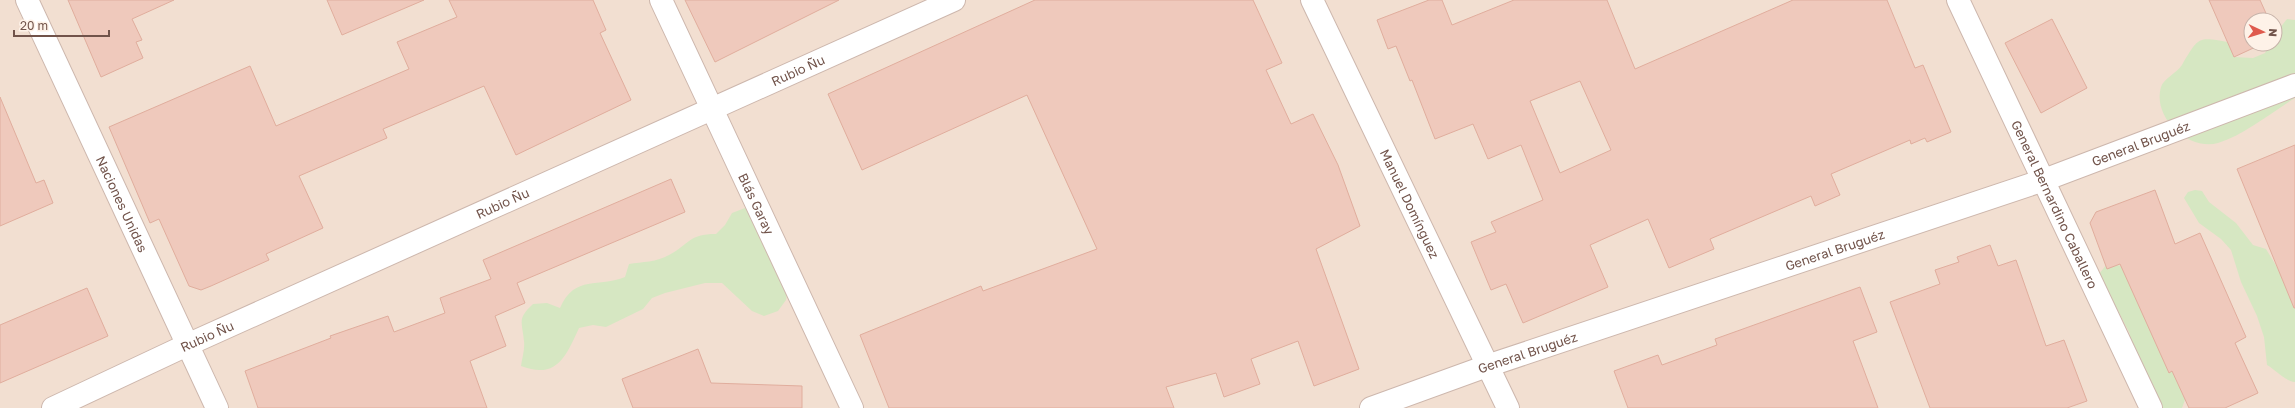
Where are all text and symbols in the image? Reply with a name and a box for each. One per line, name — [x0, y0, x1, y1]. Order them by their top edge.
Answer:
scale bar — [14, 12, 109, 38]
north arrow — [2243, 12, 2283, 52]
text: 20 m — [20, 18, 48, 33]
text: N — [2267, 28, 2280, 37]
street label: Rubio Ñu — [769, 51, 827, 89]
street label: General Bruguéz — [2089, 117, 2192, 169]
street label: General Bernardino Caballero — [2008, 118, 2101, 291]
street label: Manuel Domínguez — [1377, 146, 1443, 261]
street label: Naciones Unidas — [93, 153, 151, 255]
street label: Blás Garay — [735, 170, 778, 238]
street label: Rubio Ñu — [473, 184, 532, 222]
street label: General Bruguéz — [1783, 226, 1887, 274]
street label: Rubio Ñu — [178, 317, 236, 355]
street label: General Bruguéz — [1476, 328, 1580, 377]

